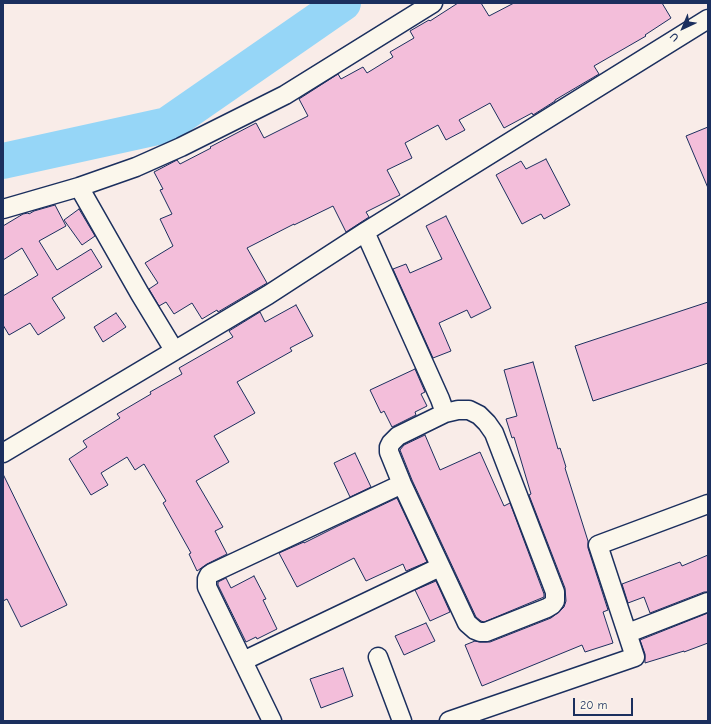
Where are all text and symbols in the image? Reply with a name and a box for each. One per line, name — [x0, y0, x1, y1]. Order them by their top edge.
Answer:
north arrow — [663, 8, 703, 48]
text: U — [667, 30, 681, 44]
scale bar — [575, 690, 635, 716]
text: 20 m — [580, 698, 608, 712]

